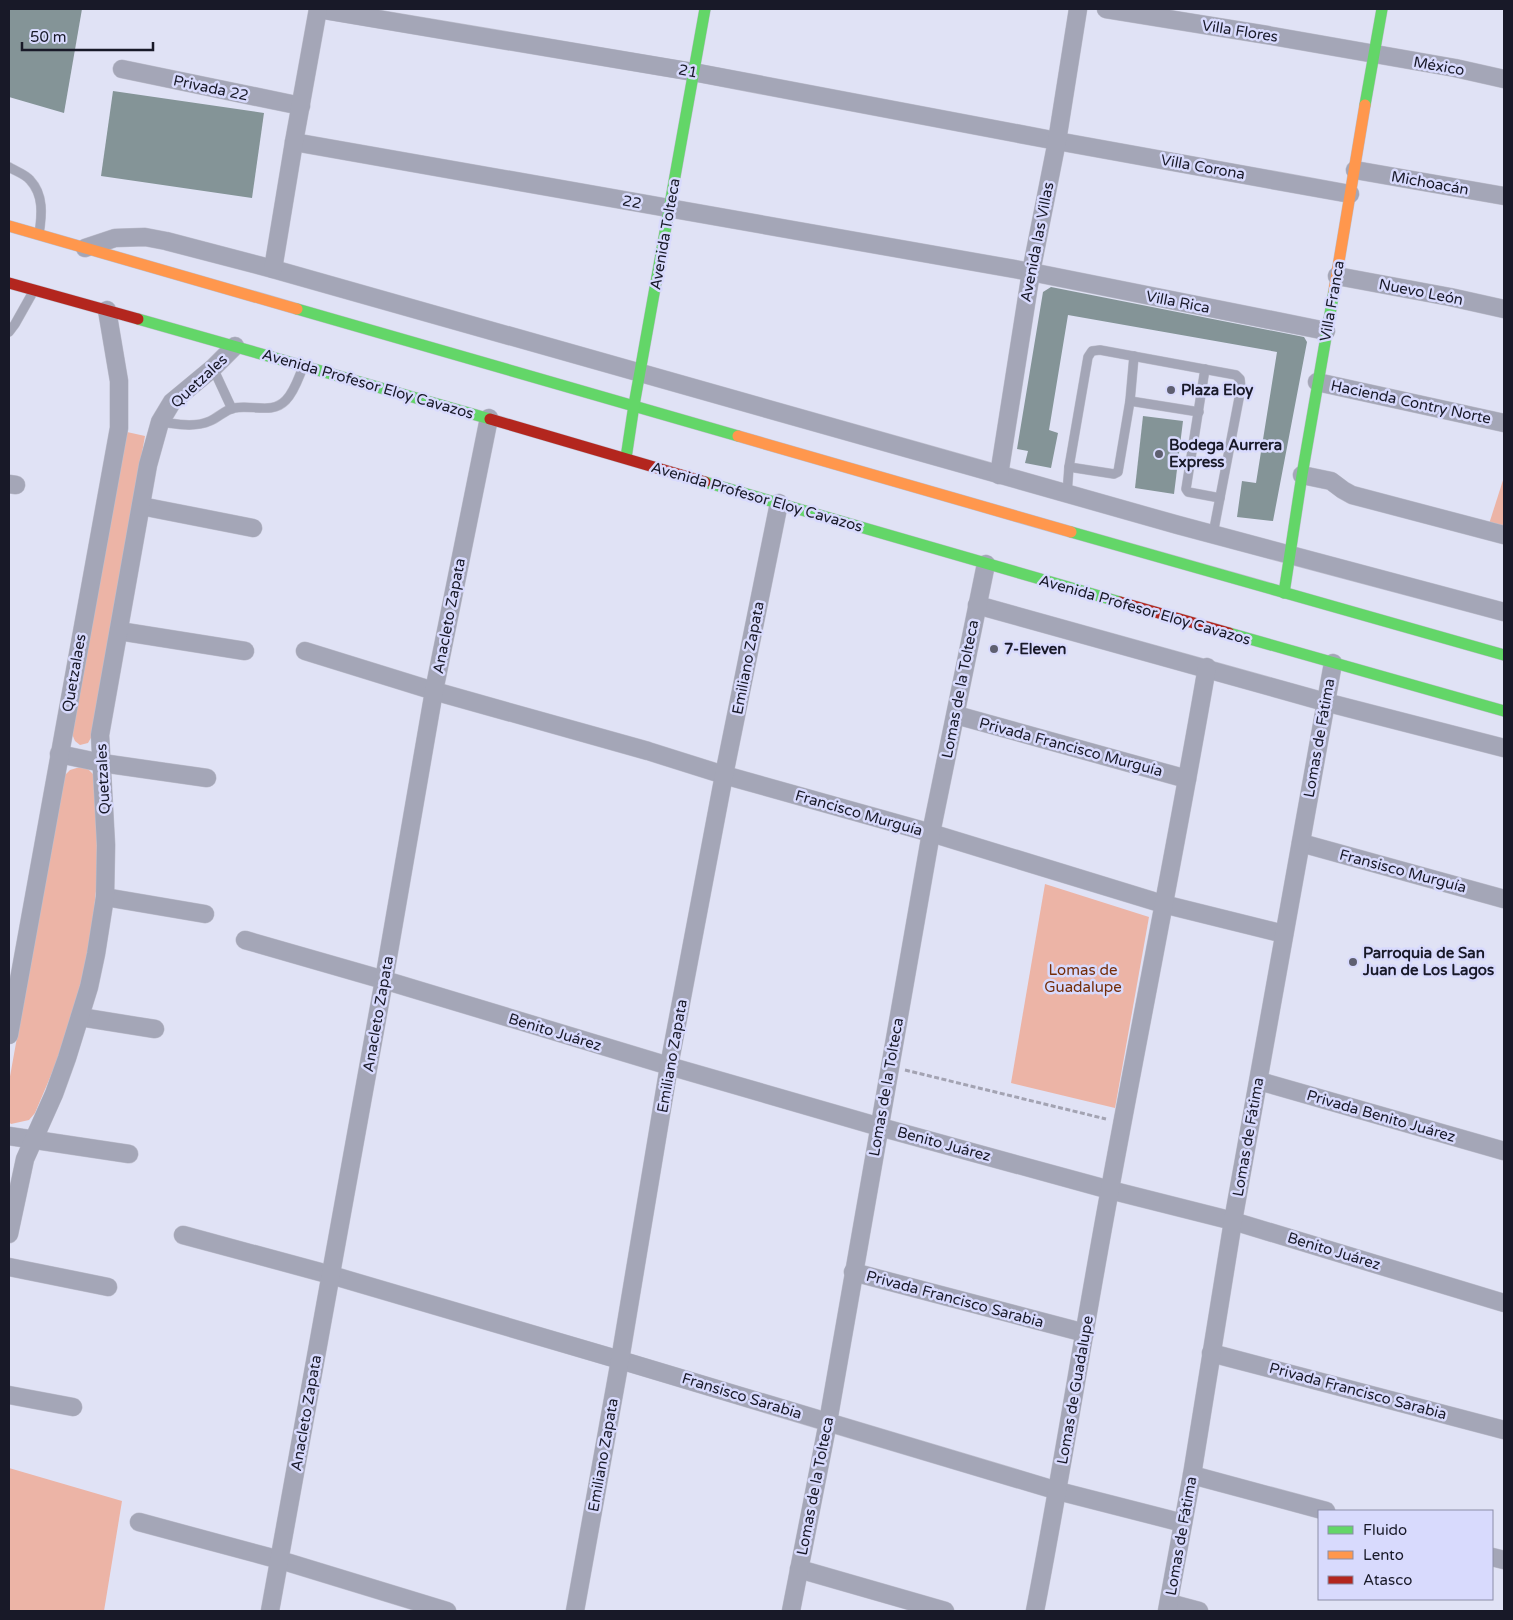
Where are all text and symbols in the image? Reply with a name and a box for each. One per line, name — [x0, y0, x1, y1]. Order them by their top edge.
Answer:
street label: Villa Flores — [1201, 16, 1279, 46]
scale bar — [22, 20, 154, 52]
text: 50 m — [30, 28, 67, 46]
street label: México — [1412, 53, 1466, 79]
street label: 21 — [677, 61, 699, 81]
street label: Privada 22 — [172, 71, 250, 105]
street label: Villa Corona — [1159, 151, 1247, 183]
street label: Michoacán — [1390, 167, 1470, 199]
street label: Avenida Tolteca — [646, 177, 684, 291]
street label: Avenida las Villas — [1017, 180, 1057, 304]
street label: 22 — [621, 192, 643, 212]
street label: Villa Franca — [1316, 259, 1348, 343]
street label: Nuevo León — [1377, 275, 1465, 309]
street label: Villa Rica — [1145, 287, 1211, 317]
street label: Avenida Profesor Eloy Cavazos — [260, 345, 476, 423]
street label: Quetzales — [167, 350, 231, 412]
street label: Hacienda Contry Norte — [1329, 376, 1493, 428]
place label: Plaza Eloy — [1181, 381, 1253, 400]
marker: Plaza Eloy — [1165, 384, 1177, 396]
place label: Bodega Aurrera Express — [1169, 436, 1282, 472]
marker: Bodega Aurrera Express — [1153, 448, 1165, 460]
street label: Avenida Profesor Eloy Cavazos — [649, 458, 865, 536]
street label: Anacleto Zapata — [429, 557, 469, 675]
street label: Avenida Profesor Eloy Cavazos — [1037, 571, 1253, 649]
street label: Emiliano Zapata — [728, 600, 768, 716]
street label: Lomas de la Tolteca — [938, 618, 982, 760]
street label: Quetzalaes — [58, 632, 90, 714]
place label: 7-Eleven — [1004, 640, 1066, 658]
marker: 7-Eleven — [988, 643, 1000, 655]
street label: Lomas de Fátima — [1300, 677, 1338, 799]
street label: Privada Francisco Murguía — [977, 714, 1165, 780]
street label: Quetzales — [92, 743, 114, 815]
street label: Francisco Murguía — [793, 786, 925, 840]
street label: Fransisco Murguía — [1337, 845, 1469, 897]
place label: Parroquia de San Juan de Los Lagos — [1362, 944, 1494, 980]
street label: Anacleto Zapata — [359, 955, 397, 1073]
marker: Parroquia de San Juan de Los Lagos — [1347, 956, 1359, 968]
park label: Lomas de Guadalupe — [1044, 961, 1122, 996]
street label: Emiliano Zapata — [653, 998, 691, 1114]
street label: Benito Juárez — [506, 1009, 604, 1055]
street label: Lomas de la Tolteca — [865, 1016, 907, 1158]
street label: Lomas de Fátima — [1229, 1076, 1267, 1198]
street label: Privada Benito Juárez — [1305, 1086, 1457, 1146]
street label: Benito Juárez — [895, 1123, 993, 1165]
street label: Benito Juárez — [1285, 1228, 1383, 1274]
street label: Privada Francisco Sarabia — [864, 1267, 1046, 1331]
street label: Lomas de Guadalupe — [1053, 1314, 1097, 1466]
street label: Anacleto Zapata — [287, 1354, 325, 1472]
street label: Privada Francisco Sarabia — [1267, 1359, 1449, 1423]
street label: Fransisco Sarabia — [680, 1369, 804, 1423]
street label: Emiliano Zapata — [584, 1397, 622, 1513]
street label: Lomas de la Tolteca — [793, 1415, 837, 1557]
street label: Lomas de Fátima — [1162, 1475, 1200, 1597]
legend — [1318, 1510, 1493, 1600]
text: Fluido — [1363, 1521, 1407, 1539]
text: Lento — [1363, 1546, 1404, 1564]
text: Atasco — [1363, 1571, 1412, 1589]

